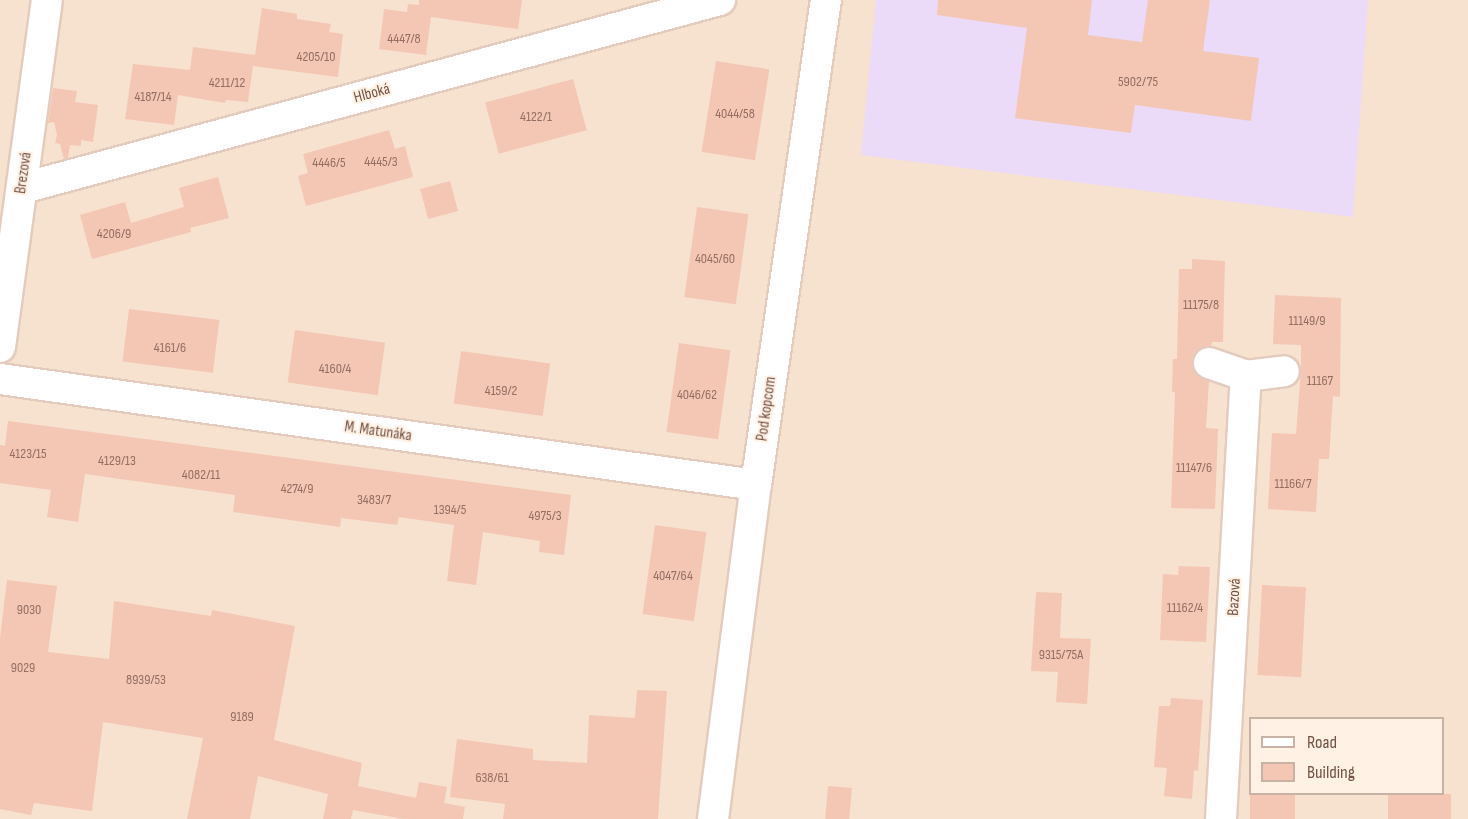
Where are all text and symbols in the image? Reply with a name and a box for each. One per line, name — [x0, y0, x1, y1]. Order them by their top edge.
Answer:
house number: 4447/8 — [387, 31, 421, 47]
house number: 4205/10 — [297, 49, 335, 65]
house number: 5902/75 — [1118, 74, 1158, 90]
house number: 4211/12 — [209, 75, 245, 91]
street label: Hlboká — [352, 80, 392, 108]
house number: 4187/14 — [134, 89, 172, 105]
house number: 4044/58 — [715, 106, 755, 122]
house number: 4122/1 — [520, 109, 552, 125]
street label: Brezová — [12, 151, 36, 195]
house number: 4445/3 — [364, 154, 398, 170]
house number: 4446/5 — [312, 155, 346, 171]
house number: 4206/9 — [97, 226, 131, 242]
house number: 4045/60 — [695, 251, 735, 267]
house number: 11175/8 — [1183, 297, 1219, 313]
house number: 11149/9 — [1288, 313, 1326, 329]
house number: 4161/6 — [154, 340, 186, 356]
house number: 4160/4 — [319, 361, 351, 377]
house number: 11167 — [1307, 373, 1333, 389]
street label: Pod kopcom — [753, 375, 781, 443]
house number: 4159/2 — [485, 383, 517, 399]
house number: 4046/62 — [677, 387, 717, 403]
street label: M. Matunáka — [343, 418, 413, 446]
house number: 4123/15 — [9, 446, 47, 462]
house number: 4129/13 — [98, 453, 136, 469]
house number: 11147/6 — [1176, 460, 1212, 476]
house number: 4082/11 — [182, 467, 220, 483]
house number: 11166/7 — [1274, 476, 1312, 492]
house number: 4274/9 — [281, 481, 313, 497]
house number: 3483/7 — [357, 492, 391, 508]
house number: 1394/5 — [434, 502, 466, 518]
house number: 4975/3 — [528, 508, 562, 524]
house number: 4047/64 — [653, 568, 693, 584]
street label: Bazová — [1224, 578, 1246, 616]
house number: 11162/4 — [1167, 600, 1203, 616]
house number: 9030 — [17, 602, 41, 618]
house number: 9315/75A — [1039, 647, 1083, 663]
house number: 9029 — [11, 660, 35, 676]
house number: 8939/53 — [126, 672, 166, 688]
house number: 9189 — [230, 709, 254, 725]
legend — [1249, 717, 1444, 795]
text: Road — [1307, 732, 1337, 753]
text: Building — [1307, 762, 1355, 783]
house number: 638/61 — [475, 770, 509, 786]

